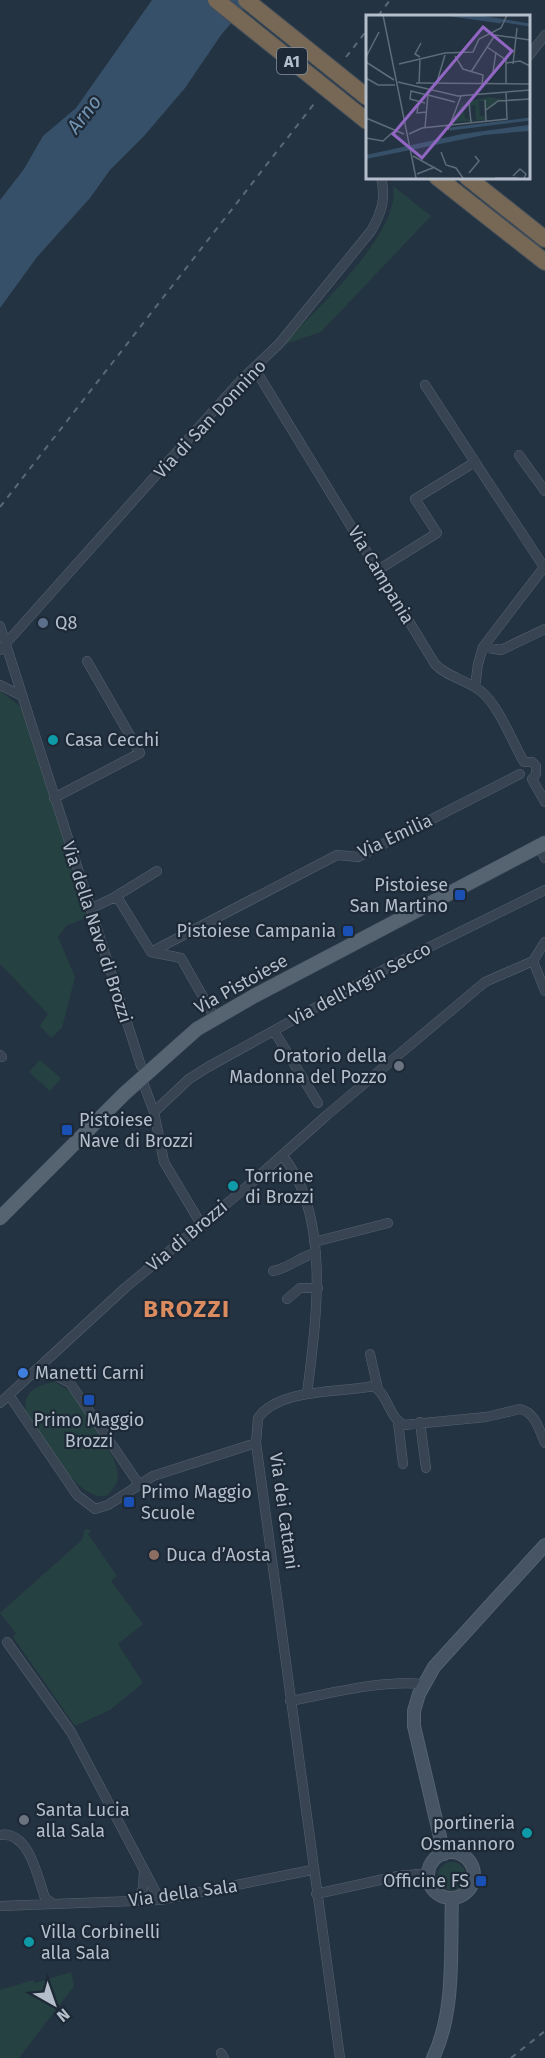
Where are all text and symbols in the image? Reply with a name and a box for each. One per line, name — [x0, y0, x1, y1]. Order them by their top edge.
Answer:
inset map — [366, 15, 530, 178]
road number: A1 — [277, 48, 307, 74]
water label: Arno — [61, 90, 106, 139]
street label: Via di San Donnino — [149, 355, 271, 483]
street label: Via Campania — [343, 522, 419, 628]
place label: Q8 — [55, 612, 77, 634]
marker: Q8 — [36, 616, 50, 630]
place label: Casa Cecchi — [65, 729, 159, 751]
marker: Casa Cecchi — [46, 733, 60, 747]
street label: Via Emilia — [354, 809, 436, 863]
street label: Via della Nave di Brozzi — [57, 838, 137, 1026]
place label: Pistoiese San Martino — [350, 874, 448, 917]
marker: Pistoiese San Martino — [453, 888, 467, 902]
place label: Pistoiese Campania — [177, 920, 336, 942]
marker: Pistoiese Campania — [341, 924, 355, 938]
street label: Via dell'Argin Secco — [285, 937, 435, 1031]
street label: Via Pistoiese — [190, 949, 292, 1019]
place label: Oratorio della Madonna del Pozzo — [229, 1045, 387, 1088]
marker: Oratorio della Madonna del Pozzo — [392, 1059, 406, 1073]
place label: Pistoiese Nave di Brozzi — [79, 1109, 193, 1152]
marker: Pistoiese Nave di Brozzi — [60, 1123, 74, 1137]
place label: Torrione di Brozzi — [245, 1165, 314, 1208]
marker: Torrione di Brozzi — [226, 1179, 240, 1193]
street label: Via di Brozzi — [142, 1196, 232, 1276]
district label: BROZZI — [143, 1295, 231, 1323]
place label: Manetti Carni — [35, 1362, 144, 1384]
marker: Manetti Carni — [16, 1366, 30, 1380]
marker: Primo Maggio Brozzi — [82, 1393, 96, 1407]
place label: Primo Maggio Brozzi — [34, 1409, 144, 1452]
street label: Via dei Cattani — [265, 1451, 303, 1571]
place label: Primo Maggio Scuole — [141, 1481, 252, 1524]
marker: Primo Maggio Scuole — [122, 1495, 136, 1509]
place label: Duca d’Aosta — [166, 1544, 271, 1566]
marker: Duca d’Aosta — [147, 1548, 161, 1562]
place label: Santa Lucia alla Sala — [36, 1799, 130, 1842]
place label: portineria Osmannoro — [420, 1812, 515, 1855]
marker: Santa Lucia alla Sala — [17, 1813, 31, 1827]
marker: portineria Osmannoro — [520, 1826, 534, 1840]
place label: Officine FS — [383, 1870, 469, 1892]
street label: Via della Sala — [127, 1874, 239, 1912]
marker: Officine FS — [474, 1874, 488, 1888]
place label: Villa Corbinelli alla Sala — [41, 1921, 160, 1964]
marker: Villa Corbinelli alla Sala — [22, 1935, 36, 1949]
north arrow — [24, 1974, 84, 2034]
text: N — [53, 2004, 73, 2026]

